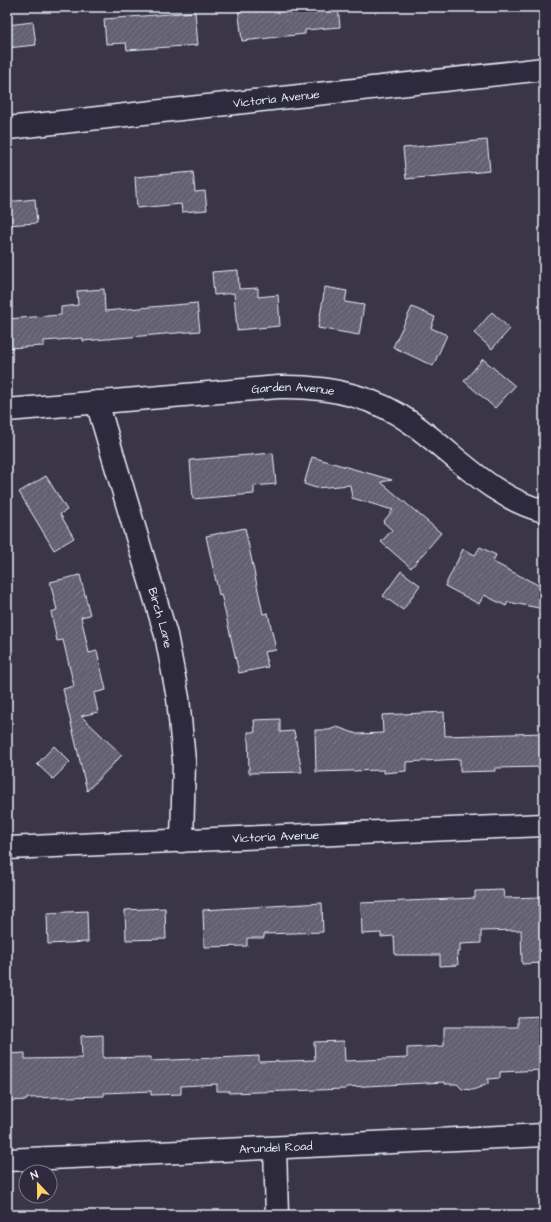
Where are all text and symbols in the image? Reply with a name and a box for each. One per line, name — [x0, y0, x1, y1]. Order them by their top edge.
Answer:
street label: Victoria Avenue — [232, 85, 321, 112]
street label: Garden Avenue — [251, 378, 336, 400]
street label: Birch Lane — [144, 585, 177, 650]
street label: Victoria Avenue — [232, 826, 320, 847]
street label: Arundel Road — [239, 1137, 313, 1158]
north arrow — [18, 1164, 58, 1204]
text: N — [28, 1167, 41, 1183]

